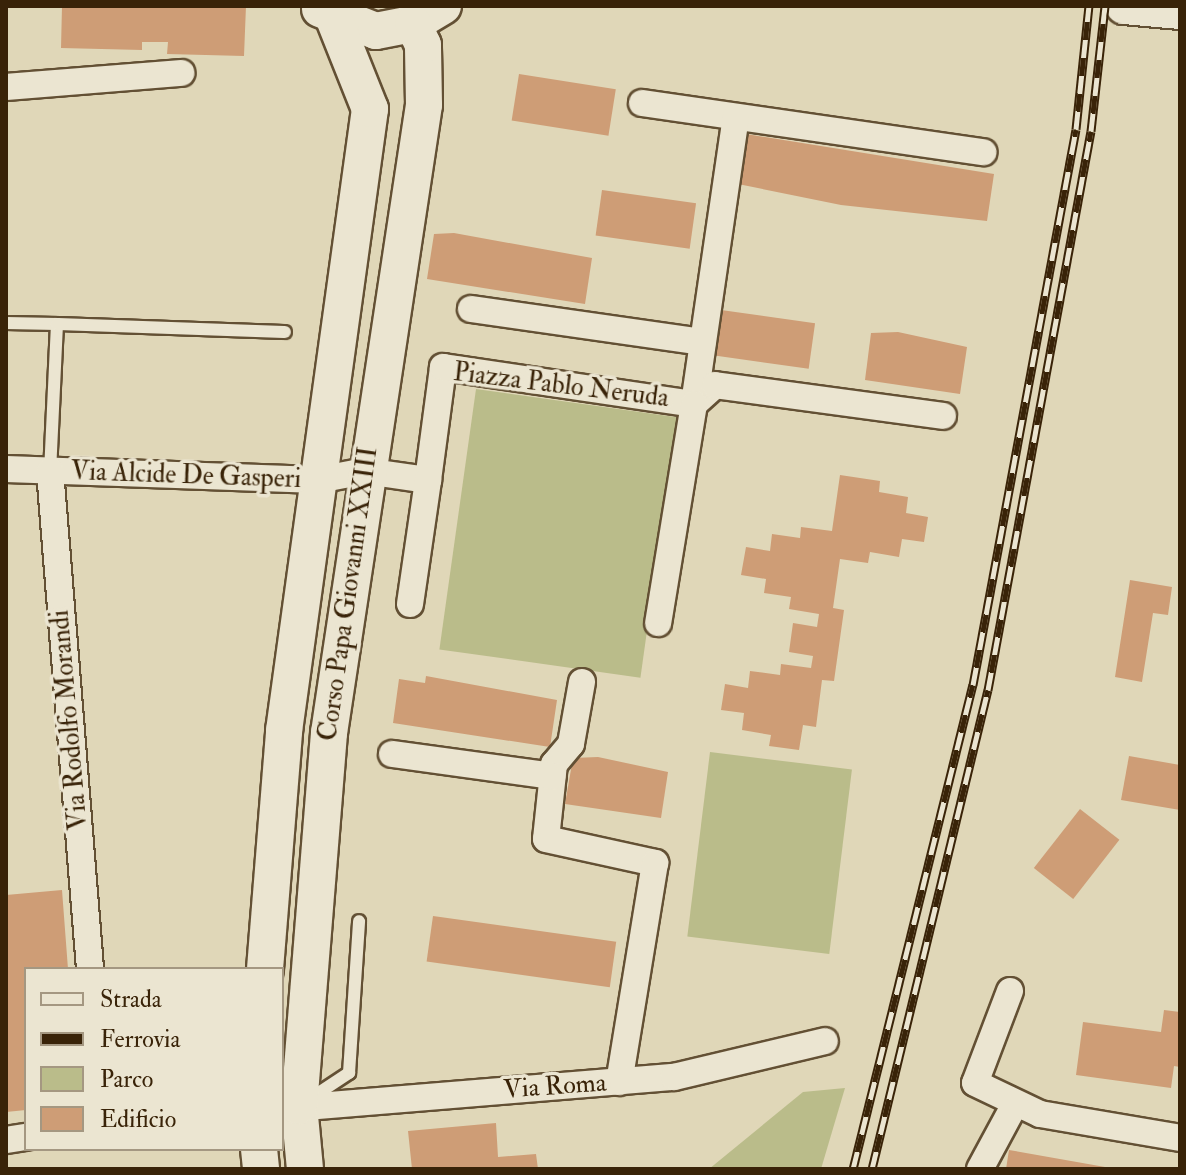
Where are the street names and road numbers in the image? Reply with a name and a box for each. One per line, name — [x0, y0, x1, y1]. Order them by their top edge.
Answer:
street label: Piazza Pablo Neruda — [452, 357, 670, 415]
street label: Corso Papa Giovanni XXIII — [313, 445, 385, 743]
street label: Via Alcide De Gasperi — [70, 456, 302, 496]
street label: Via Rodolfo Morandi — [45, 609, 95, 831]
street label: Via Roma — [502, 1068, 608, 1106]

